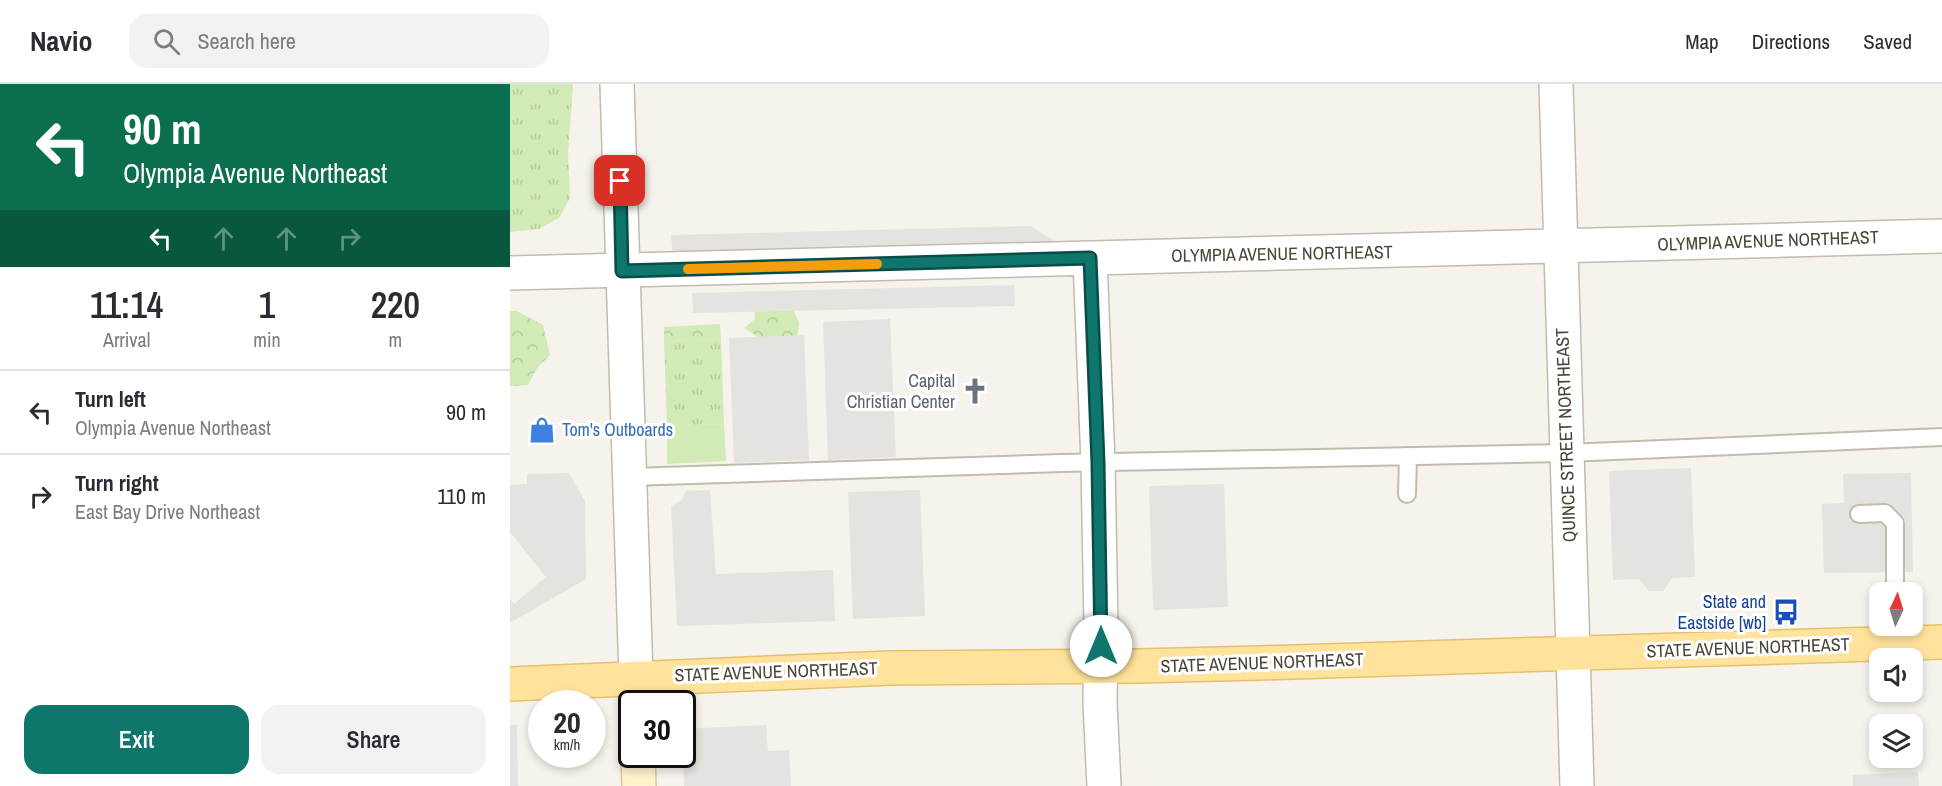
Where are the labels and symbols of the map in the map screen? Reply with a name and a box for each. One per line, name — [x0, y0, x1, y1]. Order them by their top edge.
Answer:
pin — [594, 155, 645, 206]
street label: OLYMPIA AVENUE NORTHEAST — [1657, 224, 1879, 257]
street label: OLYMPIA AVENUE NORTHEAST — [1171, 239, 1393, 268]
street label: QUINCE STREET NORTHEAST — [1549, 327, 1582, 543]
place label: Capital Christian Center — [847, 368, 955, 414]
church icon: Capital Christian Center — [960, 376, 990, 406]
shop icon: Tom's Outboards — [527, 415, 557, 445]
place label: Tom's Outboards — [562, 417, 673, 442]
north arrow — [1869, 582, 1923, 636]
place label: State and Eastside [wb] — [1677, 589, 1766, 635]
bus stop icon: State and Eastside [wb] — [1771, 597, 1801, 627]
position arrow — [1069, 614, 1133, 678]
street label: STATE AVENUE NORTHEAST — [1646, 631, 1850, 664]
street label: STATE AVENUE NORTHEAST — [1160, 646, 1364, 679]
street label: STATE AVENUE NORTHEAST — [674, 655, 878, 688]
speed limit sign: 30 — [618, 690, 696, 768]

